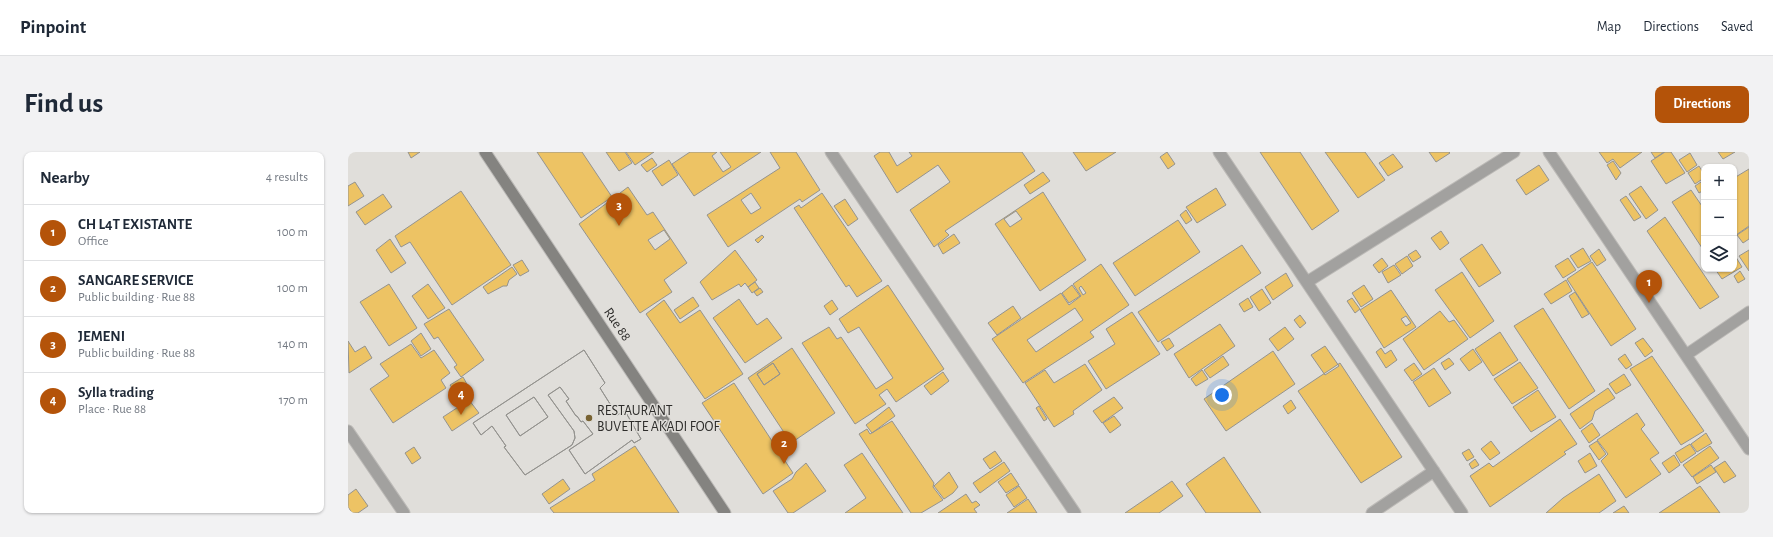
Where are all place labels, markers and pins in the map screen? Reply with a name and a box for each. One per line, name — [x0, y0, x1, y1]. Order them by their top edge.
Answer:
pin: 3 — [606, 193, 632, 226]
pin: 1 — [1636, 270, 1662, 303]
pin: 4 — [448, 382, 474, 415]
place label: RESTAURANT BUVETTE AKADI FOOF — [597, 404, 720, 434]
marker: RESTAURANT BUVETTE AKADI FOOF — [584, 413, 594, 423]
pin: 2 — [771, 431, 797, 464]

